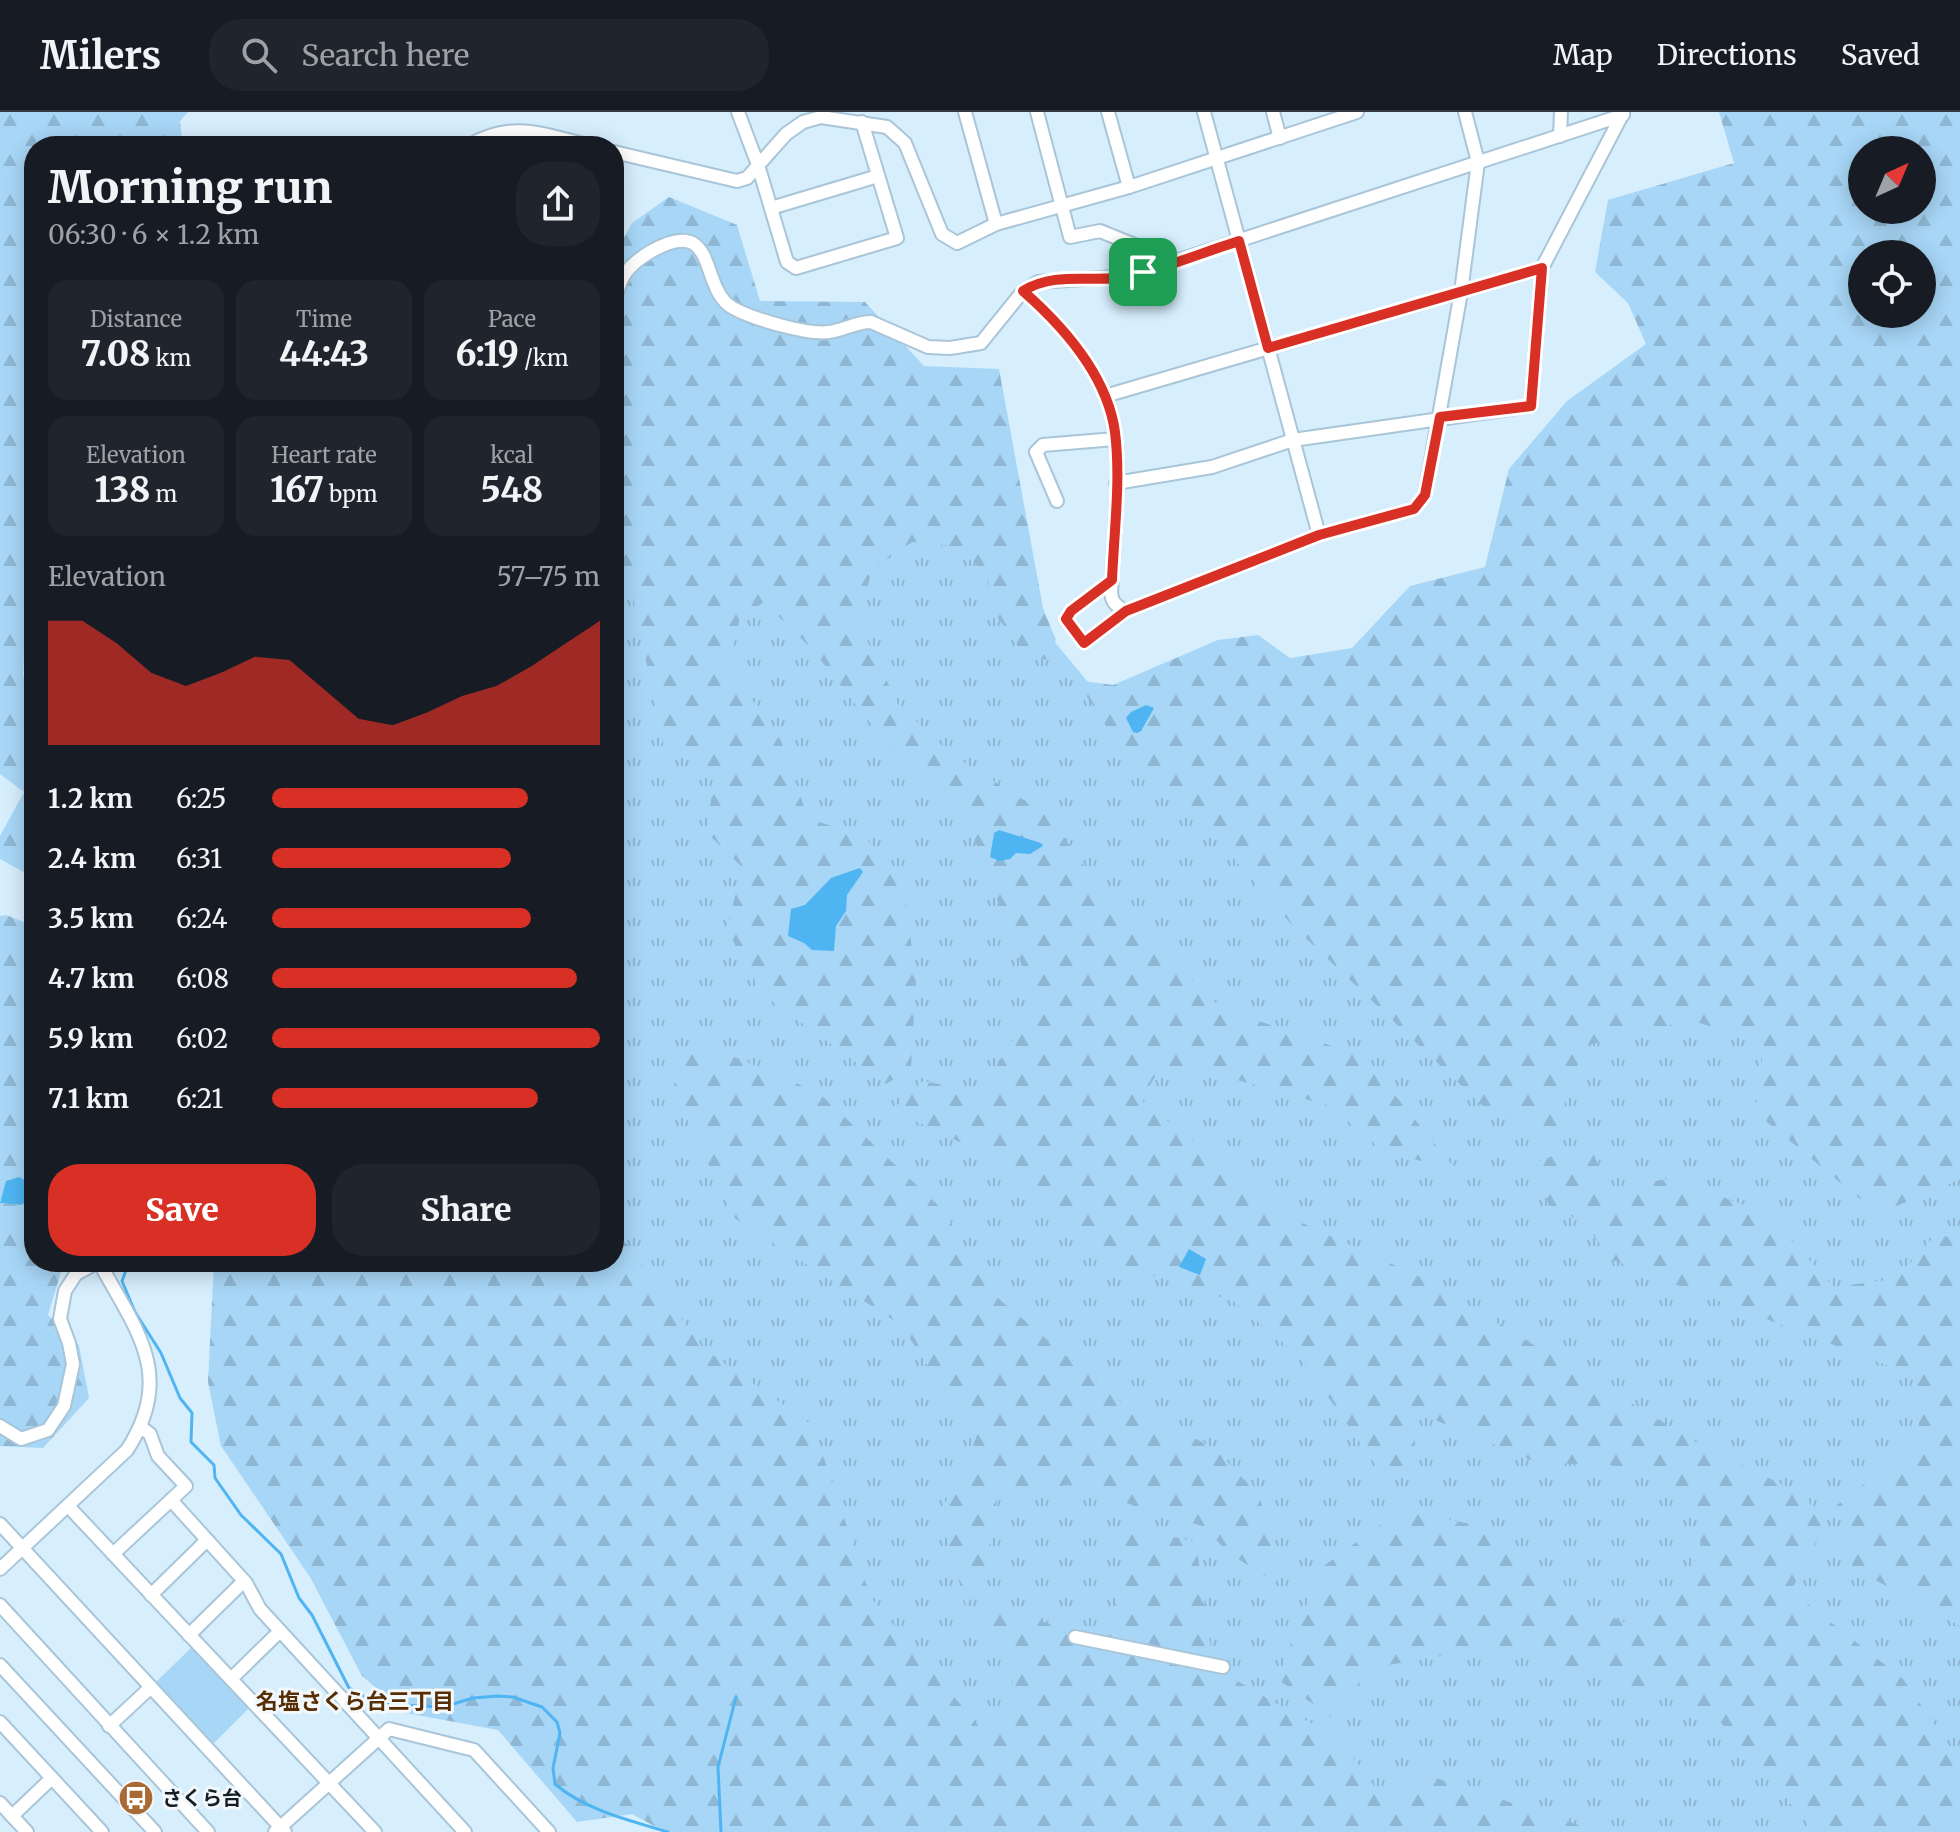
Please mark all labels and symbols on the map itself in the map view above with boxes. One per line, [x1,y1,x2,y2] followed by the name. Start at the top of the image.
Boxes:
[1848,136,1936,224] north arrow
[1109,238,1177,306] pin
[256,1687,454,1715] district label: 名塩さくら台三丁目
[117,1779,155,1817] bus stop icon: さくら台
[162,1785,242,1810] place label: さくら台

